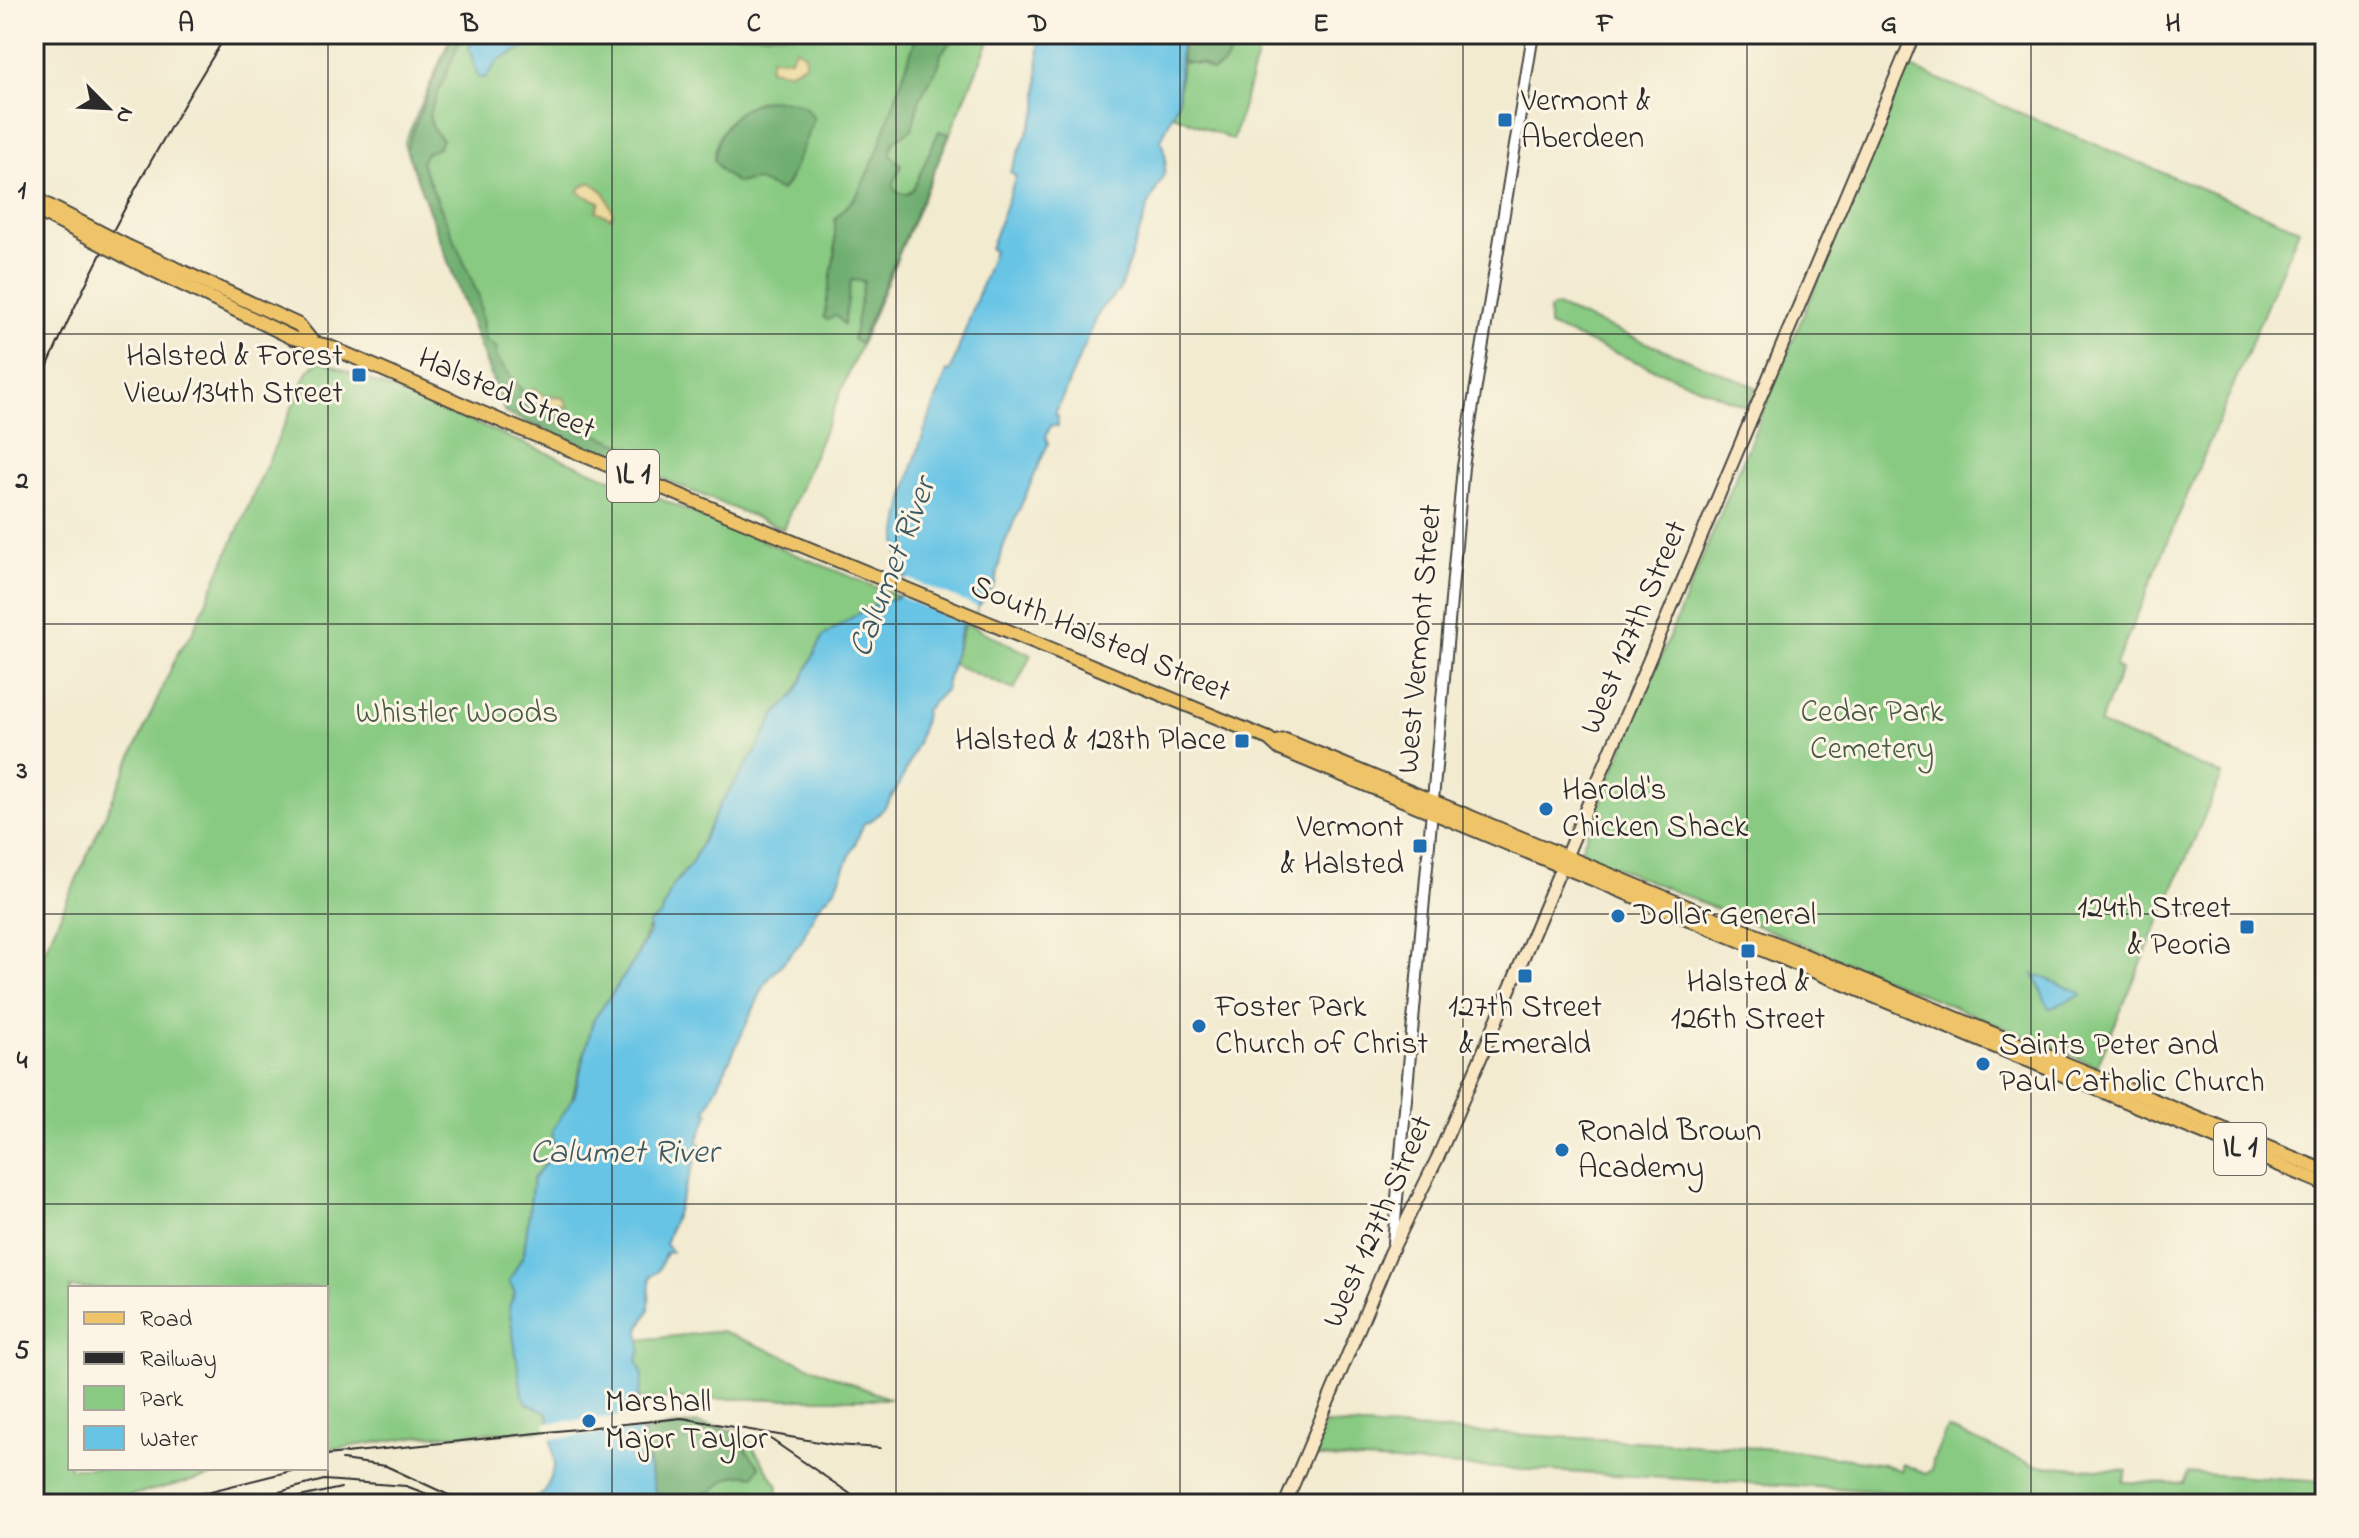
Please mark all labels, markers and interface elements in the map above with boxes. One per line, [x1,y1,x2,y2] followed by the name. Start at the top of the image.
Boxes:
[178,6,194,44] text: A
[460,6,479,44] text: B
[747,6,761,44] text: C
[1027,6,1048,44] text: D
[1313,6,1329,44] text: E
[1595,6,1614,44] text: F
[1881,6,1897,44] text: G
[2165,6,2181,44] text: H
[68,68,148,148] north arrow
[1520,79,1651,163] place label: Vermont & Aberdeen
[106,102,141,128] text: N
[1496,111,1514,129] marker: Vermont & Aberdeen
[18,173,27,211] text: 1
[123,334,343,418] place label: Halsted & Forest View/134th Street
[410,336,603,454] street label: Halsted Street
[350,366,368,384] marker: Halsted & Forest View/134th Street
[607,450,659,502] road number: IL 1
[15,463,29,501] text: 2
[837,467,953,665] water label: Calumet River
[1386,502,1456,776] street label: West Vermont Street
[1569,514,1701,742] street label: West 127th Street
[963,564,1238,716] street label: South Halsted Street
[1801,690,1944,774] park label: Cedar Park Cemetery
[356,691,558,738] park label: Whistler Woods
[955,718,1227,765] place label: Halsted & 128th Place
[1233,732,1251,750] marker: Halsted & 128th Place
[16,753,28,791] text: 3
[1562,768,1749,852] place label: Harold's Chicken Shack
[1537,800,1555,818] marker: Harold's Chicken Shack
[1281,805,1404,889] place label: Vermont & Halsted
[1411,837,1429,855] marker: Vermont & Halsted
[2077,886,2231,970] place label: 124th Street & Peoria
[1633,893,1816,940] place label: Dollar General
[1609,907,1627,925] marker: Dollar General
[2238,918,2256,936] marker: 124th Street & Peoria
[1739,942,1757,960] marker: Halsted & 126th Street
[1671,960,1826,1044] place label: Halsted & 126th Street
[1516,967,1534,985] marker: 127th Street & Emerald
[1214,985,1429,1069] place label: Foster Park Church of Christ
[1448,985,1602,1069] place label: 127th Street & Emerald
[1190,1017,1208,1035] marker: Foster Park Church of Christ
[1999,1023,2265,1107] place label: Saints Peter and Paul Catholic Church
[17,1043,28,1081] text: 4
[1974,1055,1992,1073] marker: Saints Peter and Paul Catholic Church
[1311,1108,1447,1336] street label: West 127th Street
[1578,1109,1762,1193] place label: Ronald Brown Academy
[2214,1123,2266,1175] road number: IL 1
[530,1129,723,1179] water label: Calumet River
[1553,1141,1571,1159] marker: Ronald Brown Academy
[68,1286,328,1470] legend
[140,1303,193,1338] text: Road
[15,1333,30,1371] text: 5
[140,1343,217,1379] text: Railway
[605,1380,768,1464] place label: Marshall Major Taylor
[140,1383,184,1418] text: Park
[580,1412,598,1430] marker: Marshall Major Taylor
[140,1423,198,1458] text: Water

